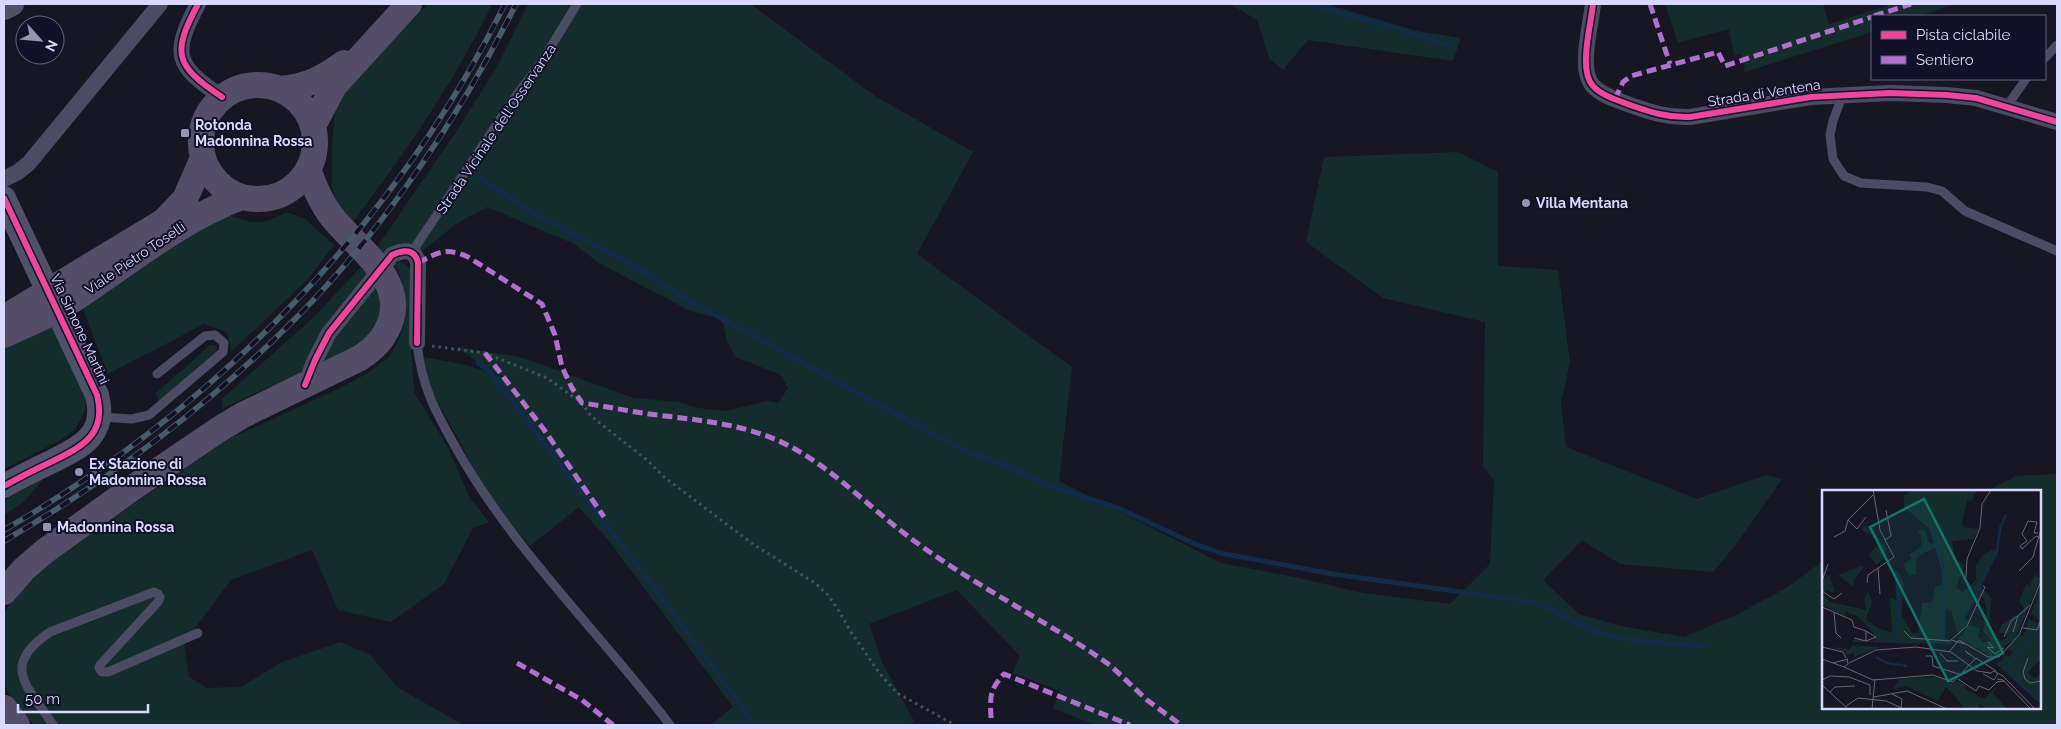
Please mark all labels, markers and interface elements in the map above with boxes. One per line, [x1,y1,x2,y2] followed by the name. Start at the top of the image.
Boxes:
[15,15,65,65] north arrow
[1871,15,2046,80] legend
[1916,26,2010,44] text: Pista ciclabile
[42,38,61,54] text: N
[433,41,559,217] street label: Strada Vicinale dell'Osservanza
[1916,51,1974,69] text: Sentiero
[1707,76,1821,110] street label: Strada di Ventena
[195,117,312,149] place label: Rotonda Madonnina Rossa
[179,127,191,139] marker: Rotonda Madonnina Rossa
[1536,195,1628,211] place label: Villa Mentana
[1520,197,1532,209] marker: Villa Mentana
[82,219,188,297] street label: Viale Pietro Toselli
[47,271,113,387] street label: Via Simone Martini
[89,456,206,488] place label: Ex Stazione di Madonnina Rossa
[73,466,85,478] marker: Ex Stazione di Madonnina Rossa
[1822,490,2041,709] inset map
[57,519,174,535] place label: Madonnina Rossa
[41,521,53,533] marker: Madonnina Rossa
[18,682,148,714] scale bar
[25,690,60,708] text: 50 m

